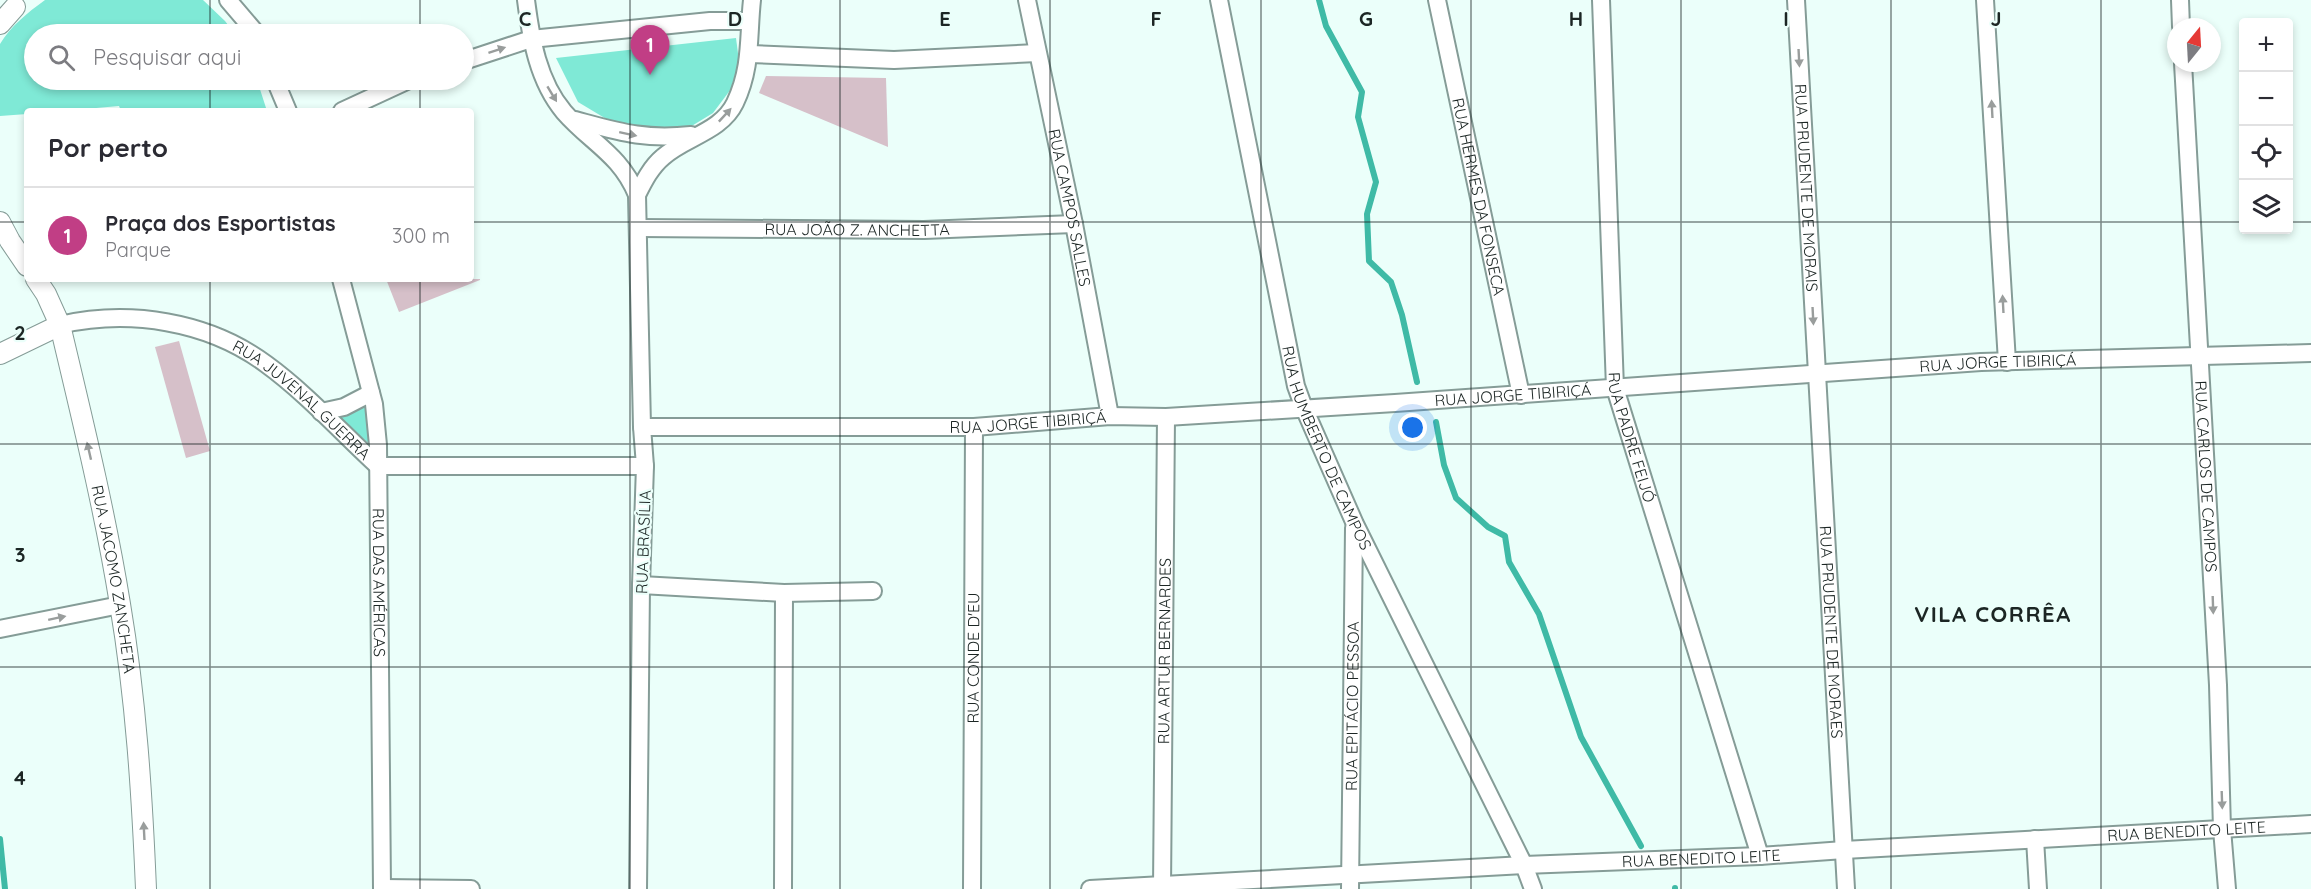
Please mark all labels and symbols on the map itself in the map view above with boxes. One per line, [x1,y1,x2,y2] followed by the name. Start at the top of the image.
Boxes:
[519,6,532,31] text: C
[728,6,742,31] text: D
[939,6,951,31] text: E
[1150,6,1162,31] text: F
[1359,6,1373,31] text: G
[1569,6,1583,31] text: H
[1783,6,1789,31] text: I
[1990,6,2002,31] text: J
[2167,18,2221,72] north arrow
[630,26,670,75] pin: 1
[488,45,506,55] one-way arrow
[1795,49,1804,68] one-way arrow
[1791,83,1822,292] street label: RUA PRUDENTE DE MORAIS
[547,86,557,103] one-way arrow
[1448,96,1510,297] street label: RUA HERMES DA FONSECA
[1987,100,1996,119] one-way arrow
[718,108,732,123] one-way arrow
[1044,127,1095,288] street label: RUA CAMPOS SALLES
[619,130,638,139] one-way arrow
[764,219,950,240] street label: RUA JOÃO Z. ANCHETTA
[1999,294,2008,313] one-way arrow
[1809,307,1818,326] one-way arrow
[14,320,26,345] text: 2
[229,335,375,464] street label: RUA JUVENAL GUERRA
[1278,344,1376,553] street label: RUA HUMBERTO DE CAMPOS
[1919,349,2076,376] street label: RUA JORGE TIBIRIÇÁ
[1604,372,1660,505] street label: RUA PADRE FEIJÓ
[1434,379,1592,410] street label: RUA JORGE TIBIRIÇÁ
[2191,380,2222,573] street label: RUA CARLOS DE CAMPOS
[950,406,1107,437] street label: RUA JORGE TIBIRIÇÁ
[1398,413,1427,442] your location
[83,442,93,460] one-way arrow
[87,483,140,675] street label: RUA JACOMO ZANCHETA
[631,490,655,594] street label: RUA BRASÍLIA
[369,508,390,657] street label: RUA DAS AMÉRICAS
[1816,525,1848,739] street label: RUA PRUDENTE DE MORAES
[15,542,25,567] text: 3
[1153,558,1175,744] street label: RUA ARTUR BERNARDES
[963,592,983,724] street label: RUA CONDE D'EU
[2209,595,2218,614] one-way arrow
[1914,600,2072,628] district label: VILA CORRÊA
[48,613,67,622] one-way arrow
[1341,621,1363,791] street label: RUA EPITÁCIO PESSOA
[14,765,26,790] text: 4
[2217,790,2227,809] one-way arrow
[2107,817,2266,845] street label: RUA BENEDITO LEITE
[139,821,148,840] one-way arrow
[1621,845,1781,871] street label: RUA BENEDITO LEITE

